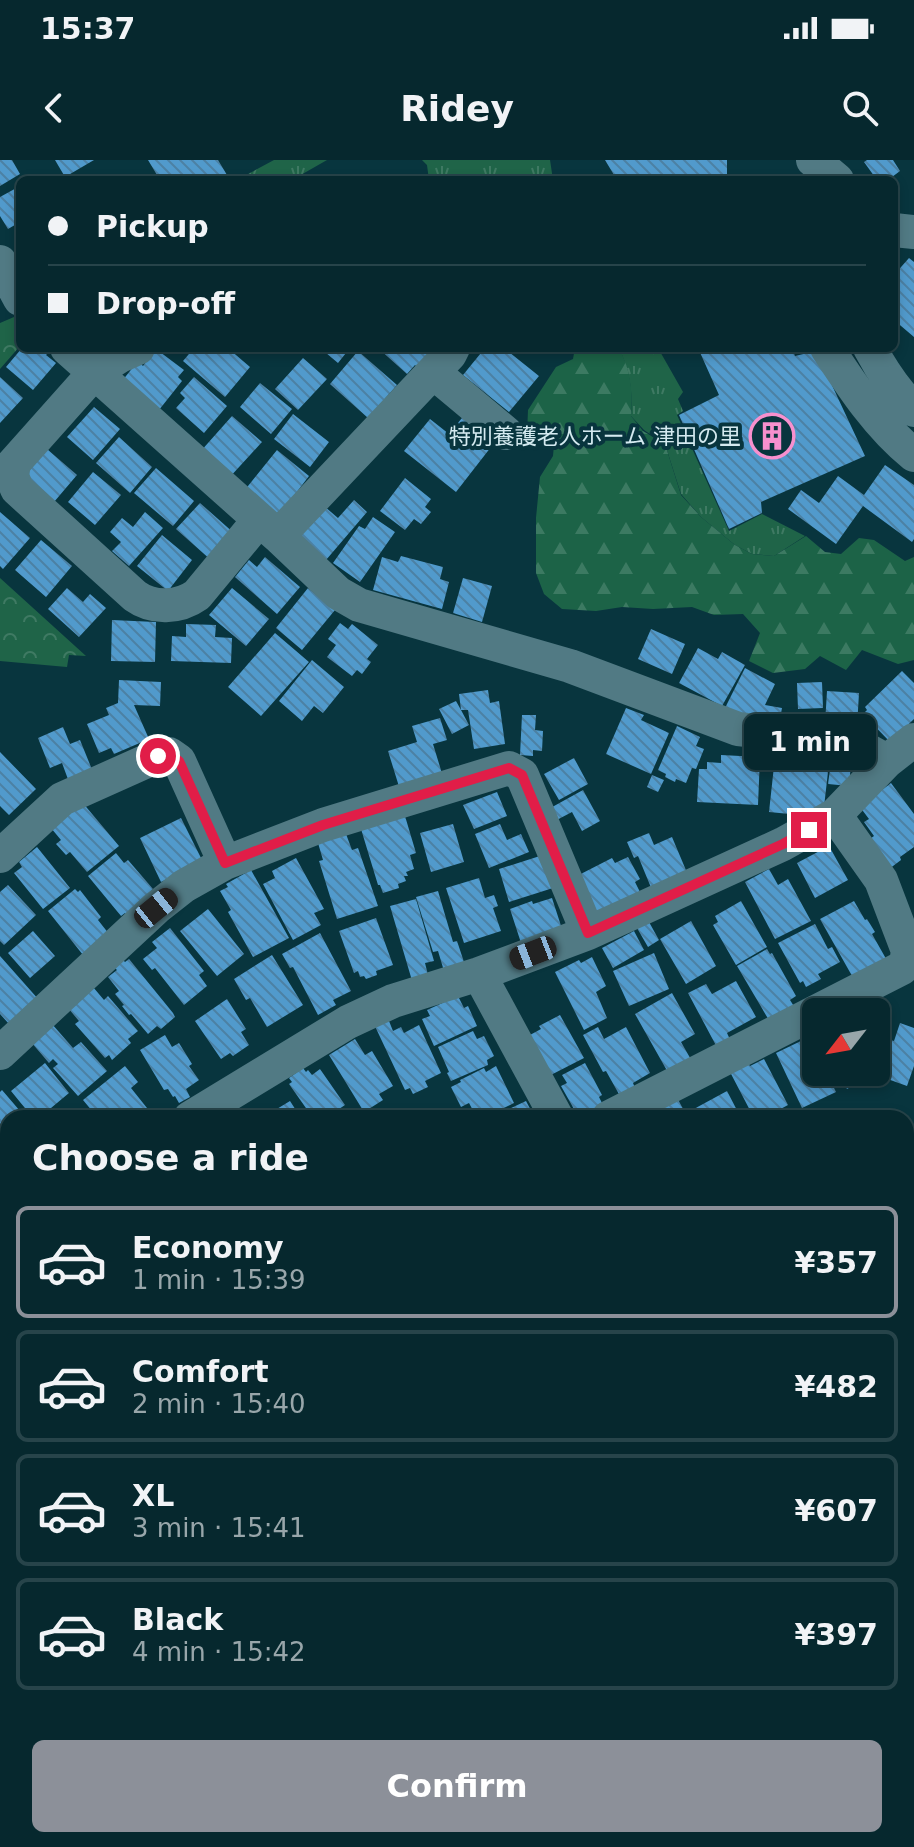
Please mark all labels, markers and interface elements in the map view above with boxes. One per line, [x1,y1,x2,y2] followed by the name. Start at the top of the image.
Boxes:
[40,11,136,46] text: 15:37
[32,86,76,130] icon: back
[838,86,882,130] icon: search
[400,88,514,129] text: Ridey
[96,209,209,244] text: Pickup
[96,286,235,321] text: Drop-off
[748,412,796,460] building icon: 特別養護老人ホーム 津田の里
[449,424,741,449] place label: 特別養護老人ホーム 津田の里
[743,714,875,770] callout: 1 min
[769,727,851,757] text: 1 min
[140,738,176,774] route start
[791,812,827,848] route end
[130,884,182,932] car
[506,933,560,973] car
[802,998,890,1086] north arrow
[802,998,890,1086] map controls
[32,1137,309,1178] text: Choose a ride
[36,1226,108,1298] icon: car
[132,1230,284,1265] text: Economy
[795,1245,878,1280] text: ¥357
[132,1265,306,1295] text: 1 min · 15:39
[36,1350,108,1422] icon: car
[132,1354,269,1389] text: Comfort
[795,1369,878,1404] text: ¥482
[132,1389,306,1419] text: 2 min · 15:40
[36,1474,108,1546] icon: car
[132,1478,174,1513] text: XL
[795,1493,878,1528] text: ¥607
[132,1513,306,1543] text: 3 min · 15:41
[36,1598,108,1670] icon: car
[132,1602,223,1637] text: Black
[795,1617,878,1652] text: ¥397
[132,1637,306,1667] text: 4 min · 15:42
[32,1740,882,1832] button: Confirm

